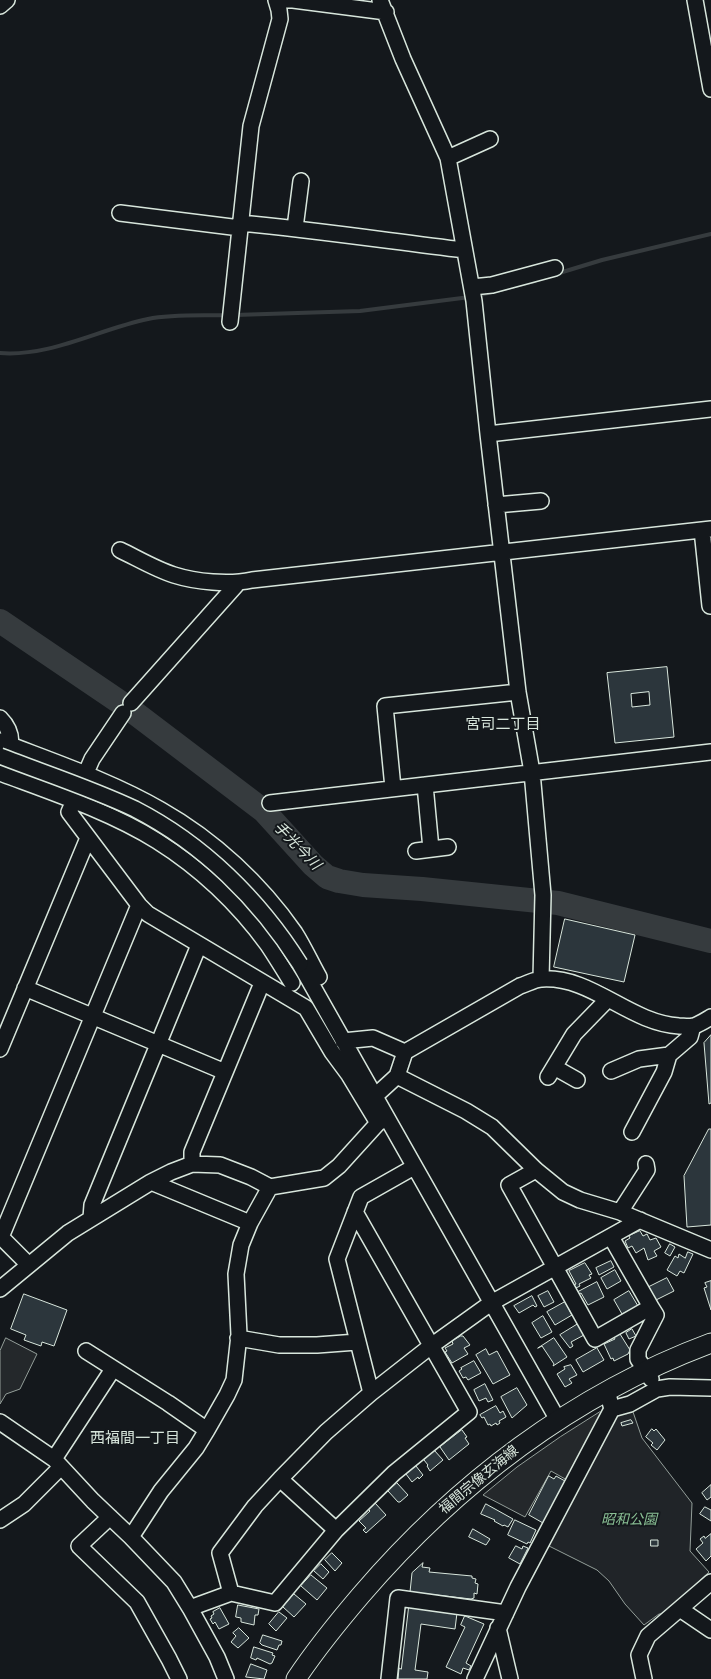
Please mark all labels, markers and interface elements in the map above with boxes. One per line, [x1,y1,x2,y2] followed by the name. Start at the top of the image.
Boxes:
[466,716,540,734] district label: 宮司二丁目
[270,818,324,874] water label: 手光今川
[90,1430,180,1448] district label: 西福間一丁目
[436,1442,522,1518] street label: 福間宗像玄海線
[601,1512,657,1528] park label: 昭和公園

